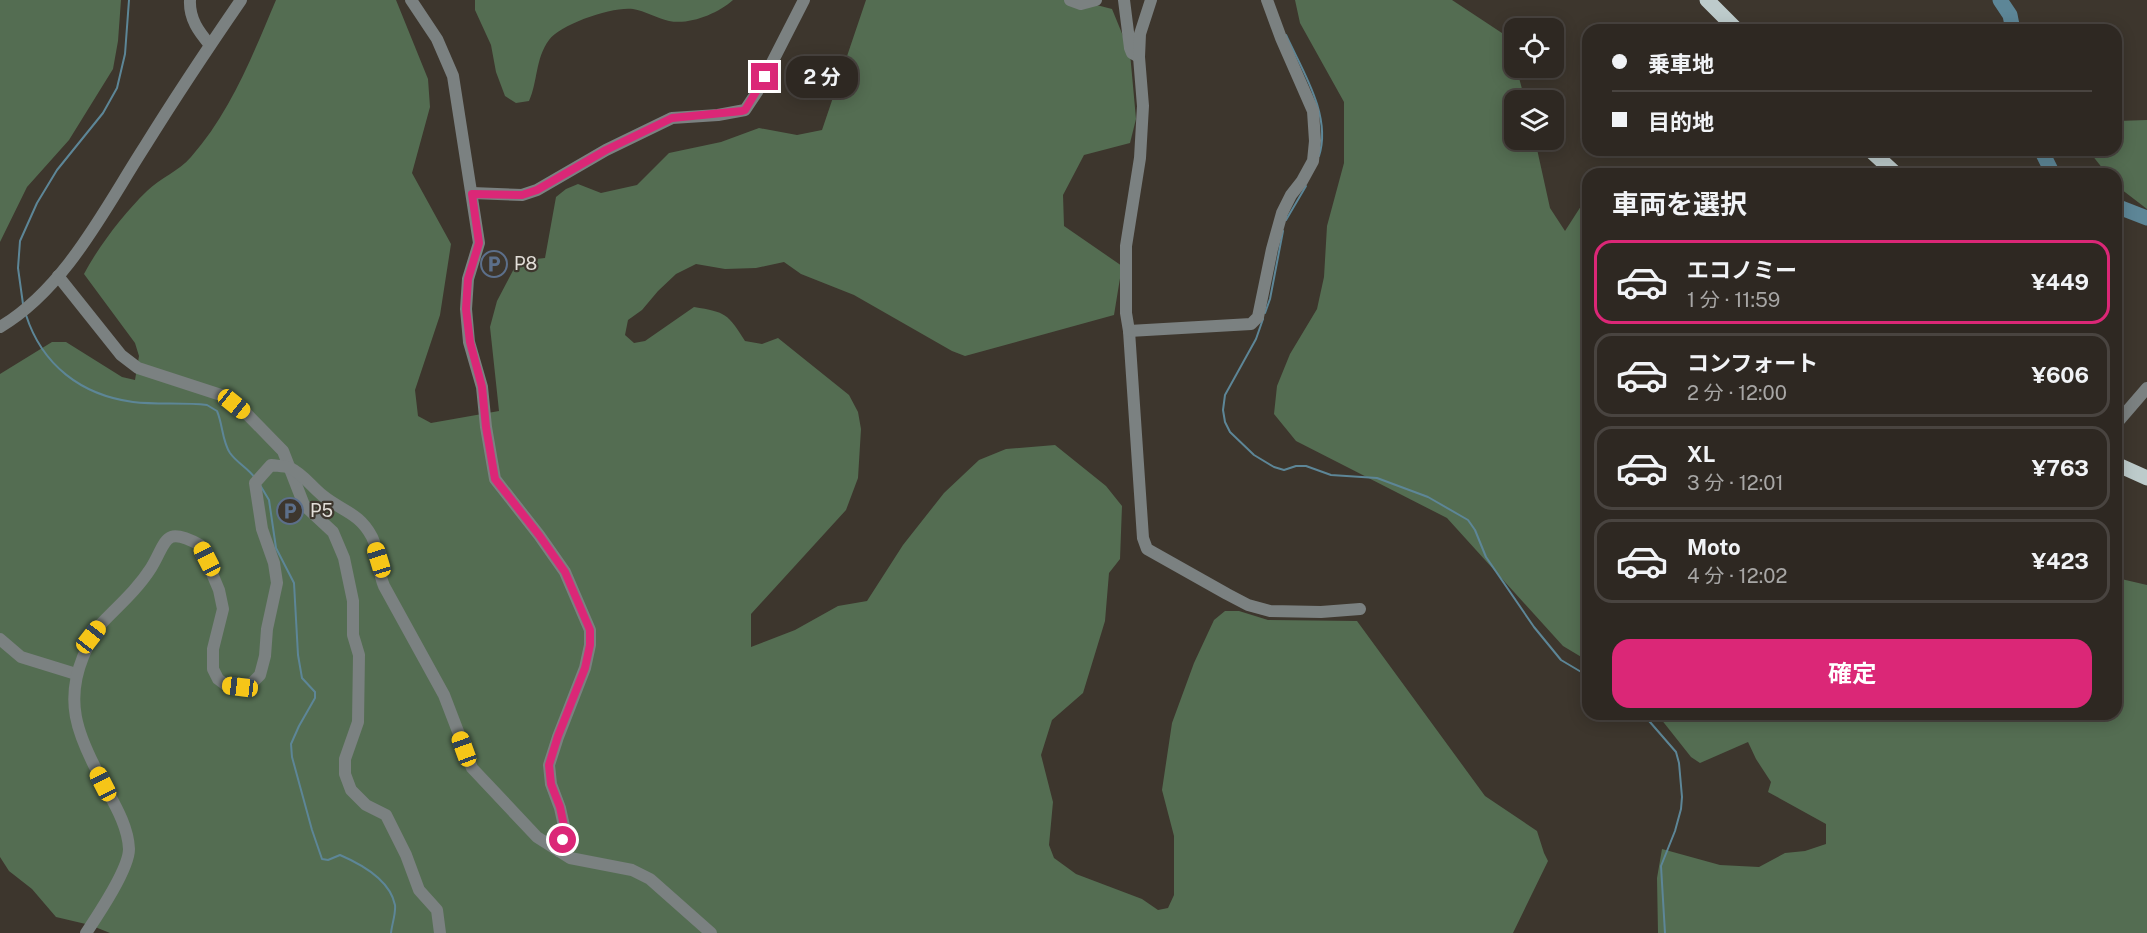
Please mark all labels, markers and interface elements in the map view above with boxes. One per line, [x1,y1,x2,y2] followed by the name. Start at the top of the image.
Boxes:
[1504,18,1564,150] map controls
[1504,18,1564,78] button: locate
[1648,51,1714,77] text: 乗車地
[786,56,858,98] callout: 2 分
[751,63,778,90] route end
[803,65,841,89] text: 2 分
[1504,90,1564,150] button: layers
[1648,109,1714,135] text: 目的地
[1612,188,1747,220] text: 車両を選択
[479,249,509,279] parking icon: P8
[514,253,537,274] place label: P8
[1615,255,1669,309] icon: car
[1687,257,1797,283] text: エコノミー
[2031,269,2089,295] text: ¥449
[1687,288,1780,312] text: 1 分 · 11:59
[1615,348,1669,402] icon: car
[1687,350,1818,376] text: コンフォート
[2031,362,2089,388] text: ¥606
[1687,381,1787,405] text: 2 分 · 12:00
[214,386,254,422] car
[1615,441,1669,495] icon: car
[1687,441,1715,467] text: XL
[2032,455,2089,481] text: ¥763
[1687,471,1784,495] text: 3 分 · 12:01
[275,496,305,526] parking icon: P5
[310,500,333,521] place label: P5
[1615,534,1669,588] icon: car
[1687,534,1741,560] text: Moto
[191,539,223,579] car
[365,540,393,580] car
[2031,548,2089,574] text: ¥423
[1687,564,1787,588] text: 4 分 · 12:02
[73,617,109,657] car
[1612,639,2092,708] button: 確定
[221,676,259,698] car
[449,729,479,769] car
[87,764,119,804] car
[549,826,576,853] route start

